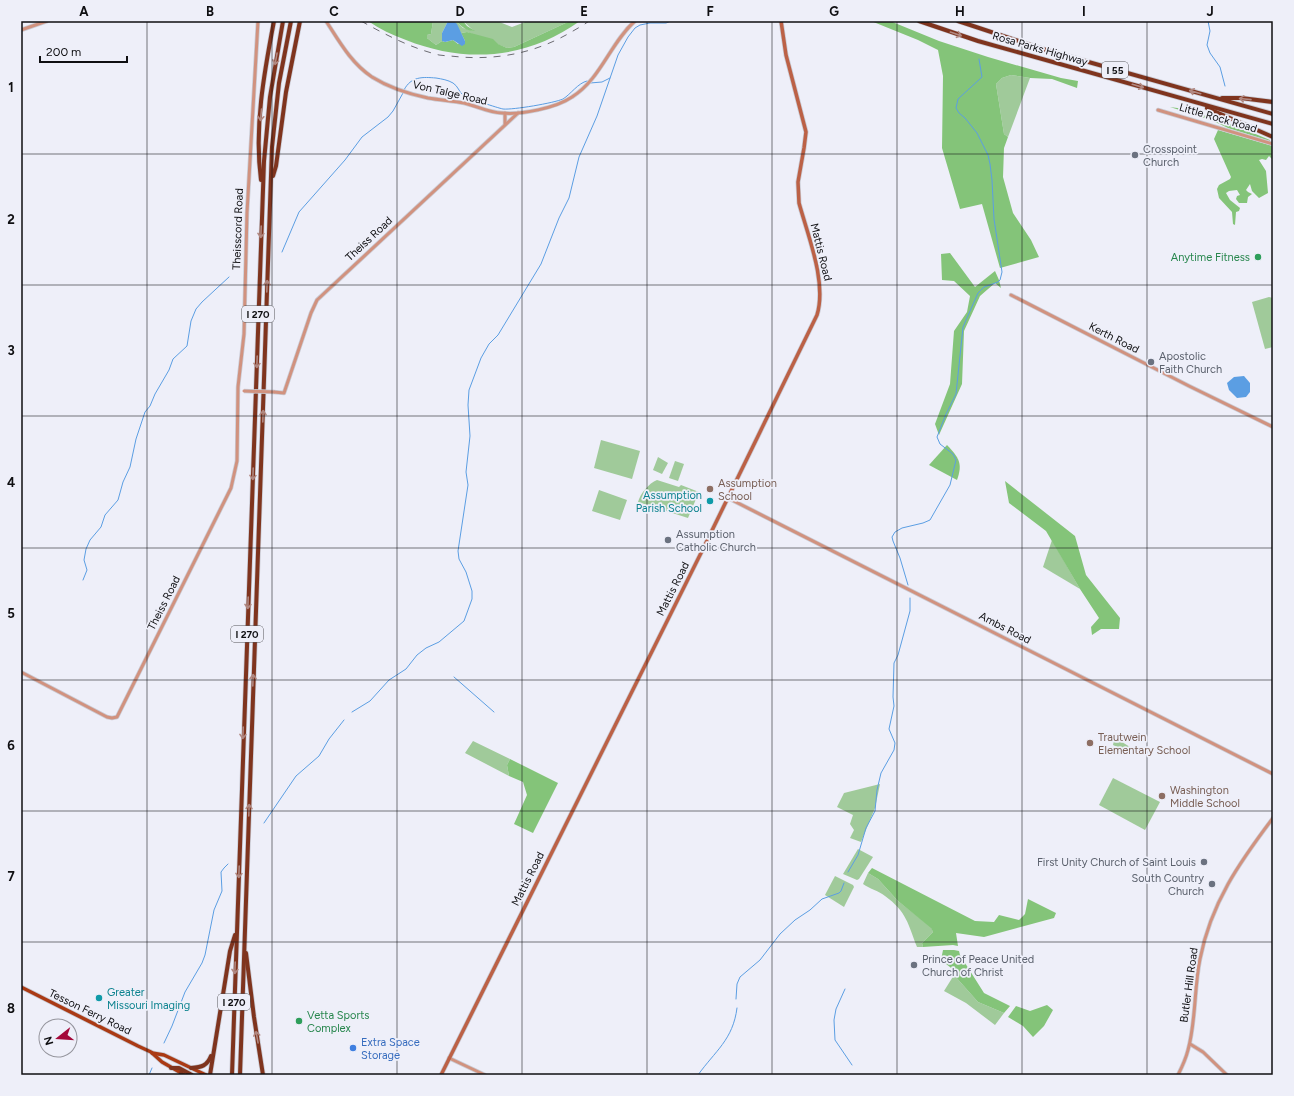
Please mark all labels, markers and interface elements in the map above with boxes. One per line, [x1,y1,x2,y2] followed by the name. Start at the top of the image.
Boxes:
[79,4,89,19] text: A
[206,4,214,19] text: B
[329,4,339,19] text: C
[455,4,465,19] text: D
[580,4,588,19] text: E
[706,4,714,19] text: F
[829,4,839,19] text: G
[955,4,965,19] text: H
[1082,4,1086,19] text: I
[1206,4,1214,19] text: J
[991,29,1089,69] street label: Rosa Parks Highway
[949,31,962,38] one-way arrow
[40,38,127,64] scale bar
[46,45,81,59] text: 200 m
[271,52,279,65] one-way arrow
[1102,62,1128,78] road number: I 55
[411,78,489,108] street label: Von Talge Road
[8,80,14,95] text: 1
[1132,83,1145,91] one-way arrow
[1189,88,1202,95] one-way arrow
[1239,95,1252,103] one-way arrow
[1178,101,1258,135] street label: Little Rock Road
[257,108,264,121] one-way arrow
[1143,143,1197,169] place label: Crosspoint Church
[1130,150,1140,160] marker: Crosspoint Church
[230,188,246,270] street label: Theisscord Road
[7,212,15,227] text: 2
[343,214,395,264] street label: Theiss Road
[808,222,834,282] street label: Mattis Road
[257,225,265,238] one-way arrow
[1171,251,1250,264] place label: Anytime Fitness
[1253,252,1263,262] marker: Anytime Fitness
[264,280,271,293] one-way arrow
[242,306,274,322] road number: I 270
[1087,320,1141,356] street label: Kerth Road
[7,343,15,358] text: 3
[1159,350,1222,376] place label: Apostolic Faith Church
[253,355,260,368] one-way arrow
[1146,357,1156,367] marker: Apostolic Faith Church
[259,410,266,423] one-way arrow
[249,467,256,480] one-way arrow
[7,475,15,490] text: 4
[718,477,777,503] place label: Assumption School
[705,484,715,494] marker: Assumption School
[636,489,702,515] place label: Assumption Parish School
[705,496,715,506] marker: Assumption Parish School
[676,528,756,554] place label: Assumption Catholic Church
[663,535,673,545] marker: Assumption Catholic Church
[654,560,692,618] street label: Mattis Road
[145,574,183,632] street label: Theiss Road
[244,596,252,609] one-way arrow
[7,606,15,621] text: 5
[977,609,1033,647] street label: Ambs Road
[231,626,263,642] road number: I 270
[250,674,257,687] one-way arrow
[240,726,247,739] one-way arrow
[1098,731,1190,757] place label: Trautwein Elementary School
[7,738,15,753] text: 6
[1085,738,1095,748] marker: Trautwein Elementary School
[1170,784,1240,810] place label: Washington Middle School
[1157,791,1167,801] marker: Washington Middle School
[245,804,253,817] one-way arrow
[509,850,547,908] street label: Mattis Road
[1037,856,1196,869] place label: First Unity Church of Saint Louis
[1199,857,1209,867] marker: First Unity Church of Saint Louis
[235,865,242,878] one-way arrow
[7,869,15,884] text: 7
[1131,872,1204,898] place label: South Country Church
[1207,879,1217,889] marker: South Country Church
[1177,947,1201,1023] street label: Butler Hill Road
[922,953,1034,979] place label: Prince of Peace United Church of Christ
[909,960,919,970] marker: Prince of Peace United Church of Christ
[232,961,239,974] one-way arrow
[47,986,133,1038] street label: Tesson Ferry Road
[107,986,190,1012] place label: Greater Missouri Imaging
[94,993,104,1003] marker: Greater Missouri Imaging
[218,994,250,1010] road number: I 270
[7,1001,15,1016] text: 8
[307,1009,369,1035] place label: Vetta Sports Complex
[294,1016,304,1026] marker: Vetta Sports Complex
[38,1018,78,1058] north arrow
[253,1030,261,1043] one-way arrow
[41,1035,56,1047] text: N
[361,1036,420,1062] place label: Extra Space Storage
[348,1043,358,1053] marker: Extra Space Storage

